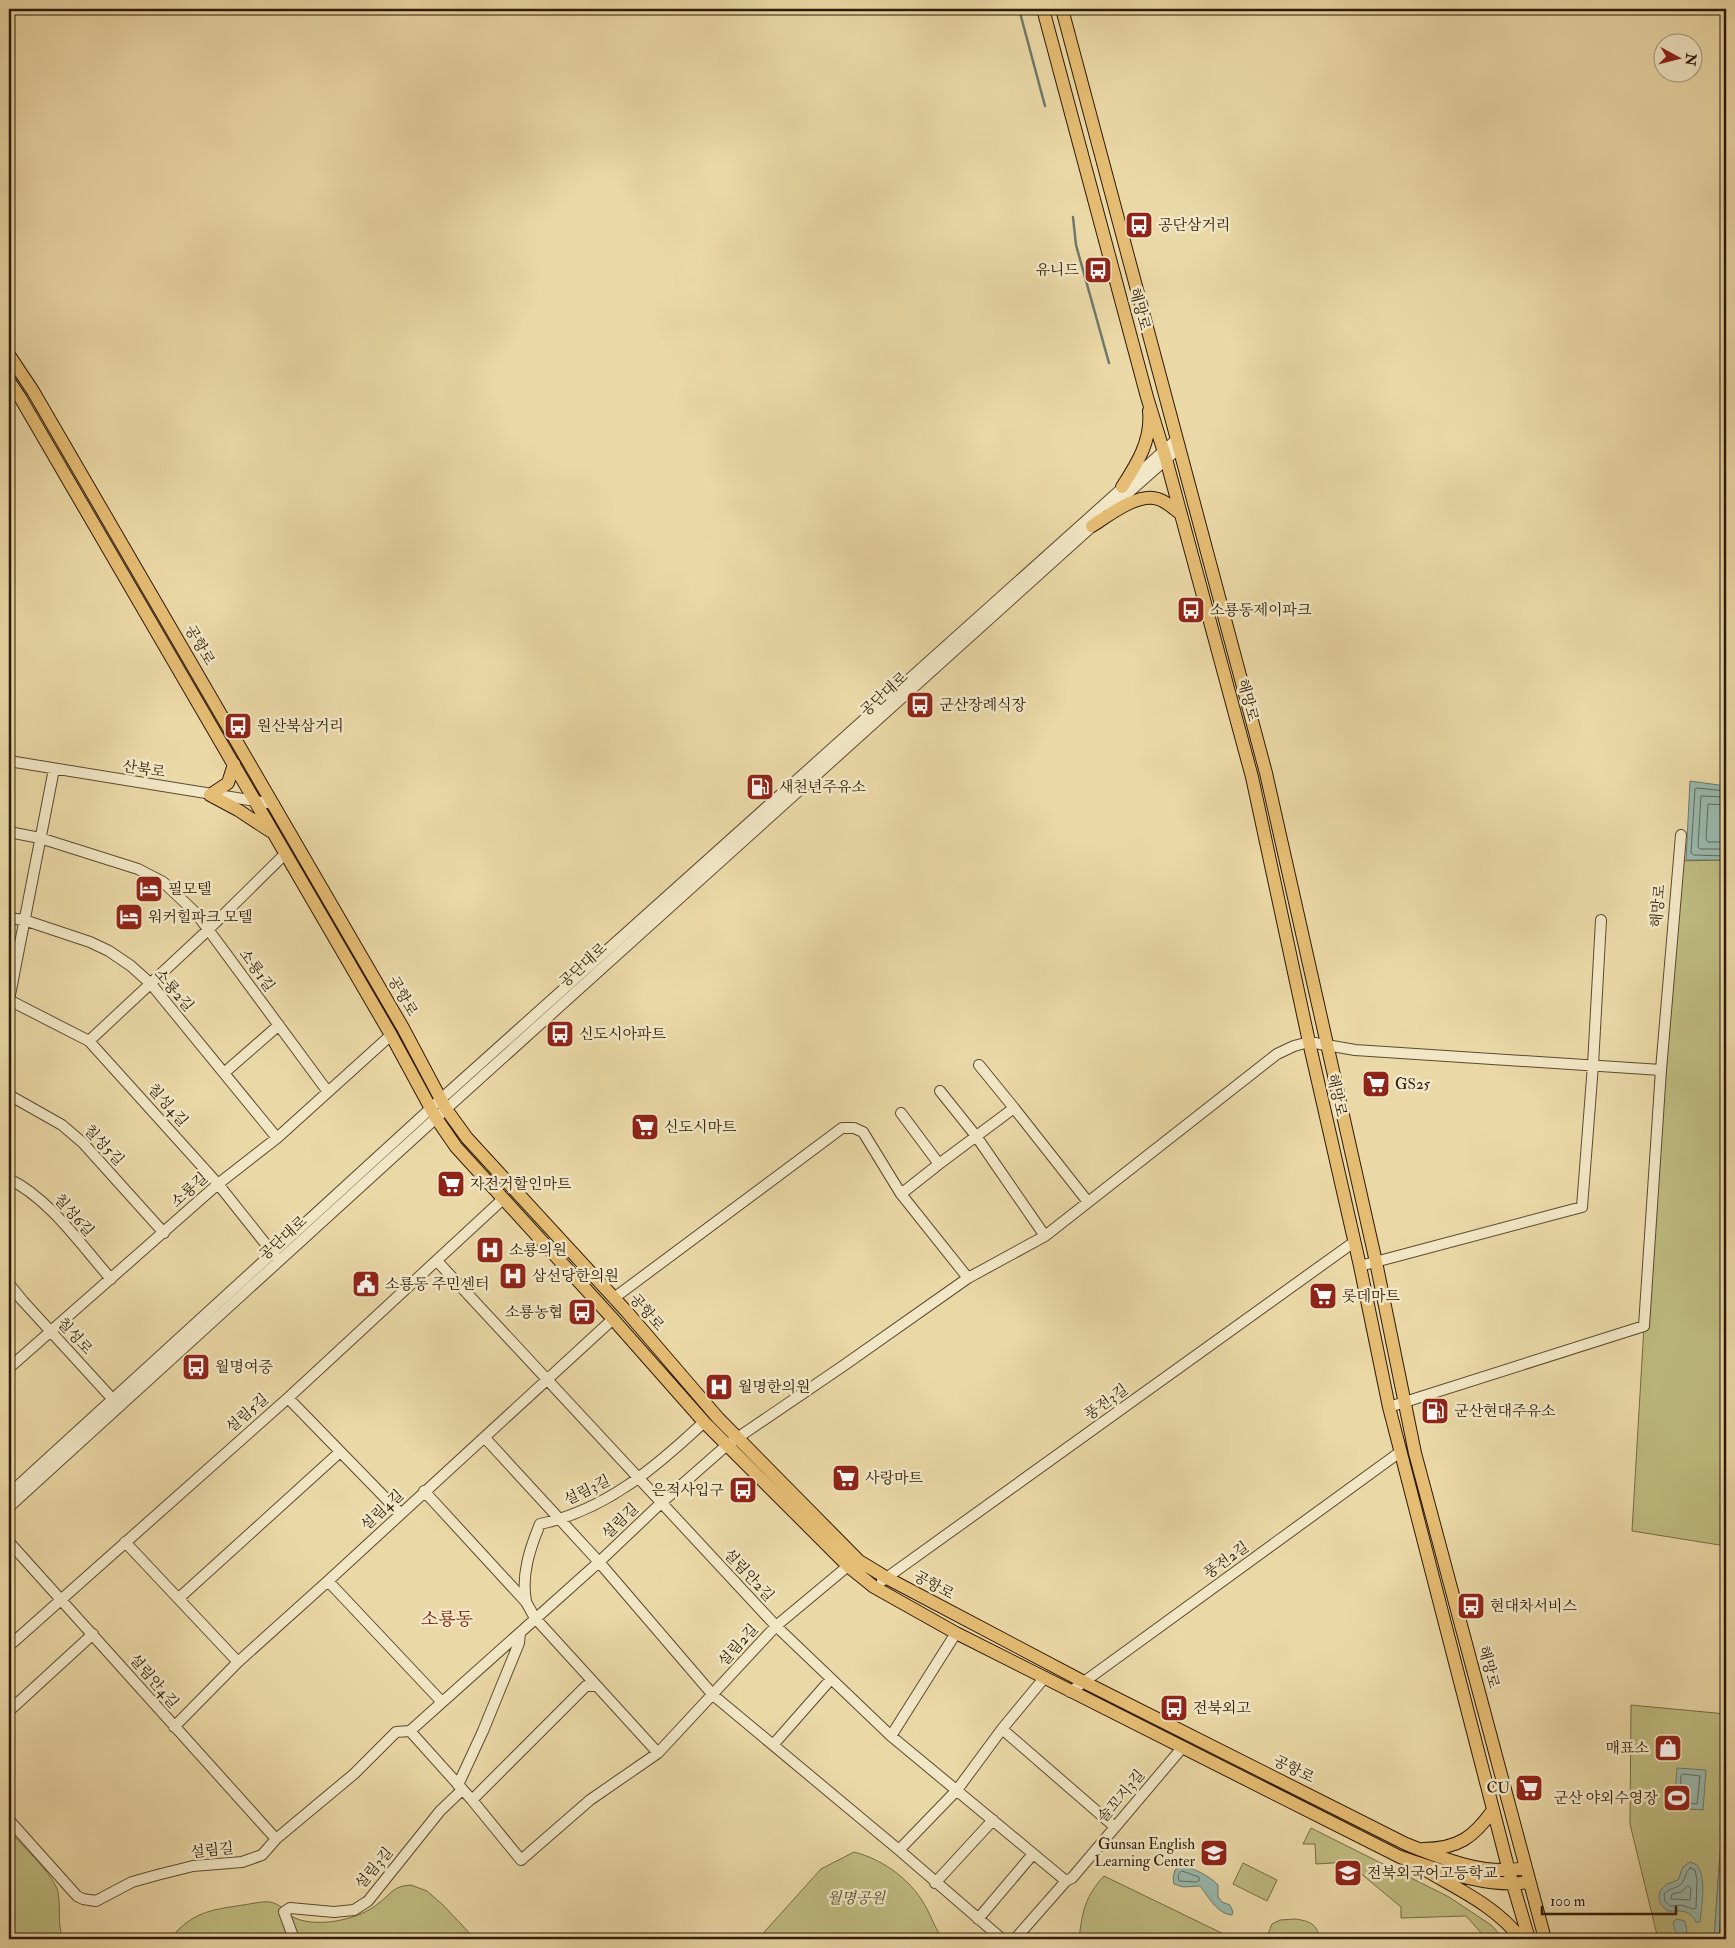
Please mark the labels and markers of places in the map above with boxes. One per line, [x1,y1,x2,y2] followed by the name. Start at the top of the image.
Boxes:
[1124,210,1154,240] bus stop icon: 공단삼거리
[1158,216,1230,235] place label: 공단삼거리
[1083,255,1113,285] bus stop icon: 유니드
[1036,261,1079,280] place label: 유니드
[1176,595,1206,625] bus stop icon: 소룡동제이파크
[1210,601,1312,620] place label: 소룡동제이파크
[905,690,935,720] bus stop icon: 군산장례식장
[939,696,1026,715] place label: 군산장례식장
[223,711,253,741] bus stop icon: 원산북삼거리
[257,717,344,736] place label: 원산북삼거리
[745,772,775,802] fuel station icon: 새천년주유소
[779,778,866,797] place label: 새천년주유소
[134,874,164,904] hotel icon: 필모텔
[168,880,211,899] place label: 필모텔
[114,902,144,932] hotel icon: 워커힐파크 모텔
[148,908,253,927] place label: 워커힐파크 모텔
[545,1019,575,1049] bus stop icon: 신도시아파트
[579,1025,666,1044] place label: 신도시아파트
[1361,1069,1391,1099] supermarket icon: GS25
[1395,1075,1431,1094] place label: GS25
[630,1112,660,1142] supermarket icon: 신도시마트
[664,1118,737,1137] place label: 신도시마트
[436,1169,466,1199] supermarket icon: 자전거할인마트
[470,1175,572,1194] place label: 자전거할인마트
[475,1235,505,1265] hospital icon: 소룡의원
[509,1241,567,1260] place label: 소룡의원
[498,1261,528,1291] hospital icon: 삼선당한의원
[532,1267,619,1286] place label: 삼선당한의원
[351,1269,381,1299] public building icon: 소룡동 주민센터
[385,1275,490,1294] place label: 소룡동 주민센터
[1308,1281,1338,1311] supermarket icon: 롯데마트
[1342,1287,1400,1306] place label: 롯데마트
[567,1297,597,1327] bus stop icon: 소룡농협
[505,1303,563,1322] place label: 소룡농협
[181,1352,211,1382] bus stop icon: 월명여중
[215,1358,273,1377] place label: 월명여중
[704,1372,734,1402] hospital icon: 월명한의원
[738,1378,810,1397] place label: 월명한의원
[1420,1396,1450,1426] fuel station icon: 군산현대주유소
[1454,1402,1556,1421] place label: 군산현대주유소
[831,1463,861,1493] supermarket icon: 사랑마트
[865,1469,923,1488] place label: 사랑마트
[728,1475,758,1505] bus stop icon: 은적사입구
[652,1481,725,1500] place label: 은적사입구
[1456,1591,1486,1621] bus stop icon: 현대차서비스
[1490,1597,1577,1616] place label: 현대차서비스
[1159,1693,1189,1723] bus stop icon: 전북외고
[1193,1699,1251,1718] place label: 전북외고
[1653,1733,1683,1763] shop icon: 매표소
[1606,1739,1649,1758] place label: 매표소
[1514,1773,1544,1803] supermarket icon: CU
[1486,1779,1510,1798] place label: CU
[1662,1783,1692,1813] sports icon: 군산 야외수영장
[1553,1789,1659,1808] place label: 군산 야외수영장
[1094,1835,1195,1871] place label: Gunsan English Learning Center
[1199,1838,1229,1868] school or university icon: Gunsan English Learning Center
[1333,1858,1363,1888] school or university icon: 전북외국어고등학교
[1367,1864,1498,1883] place label: 전북외국어고등학교

